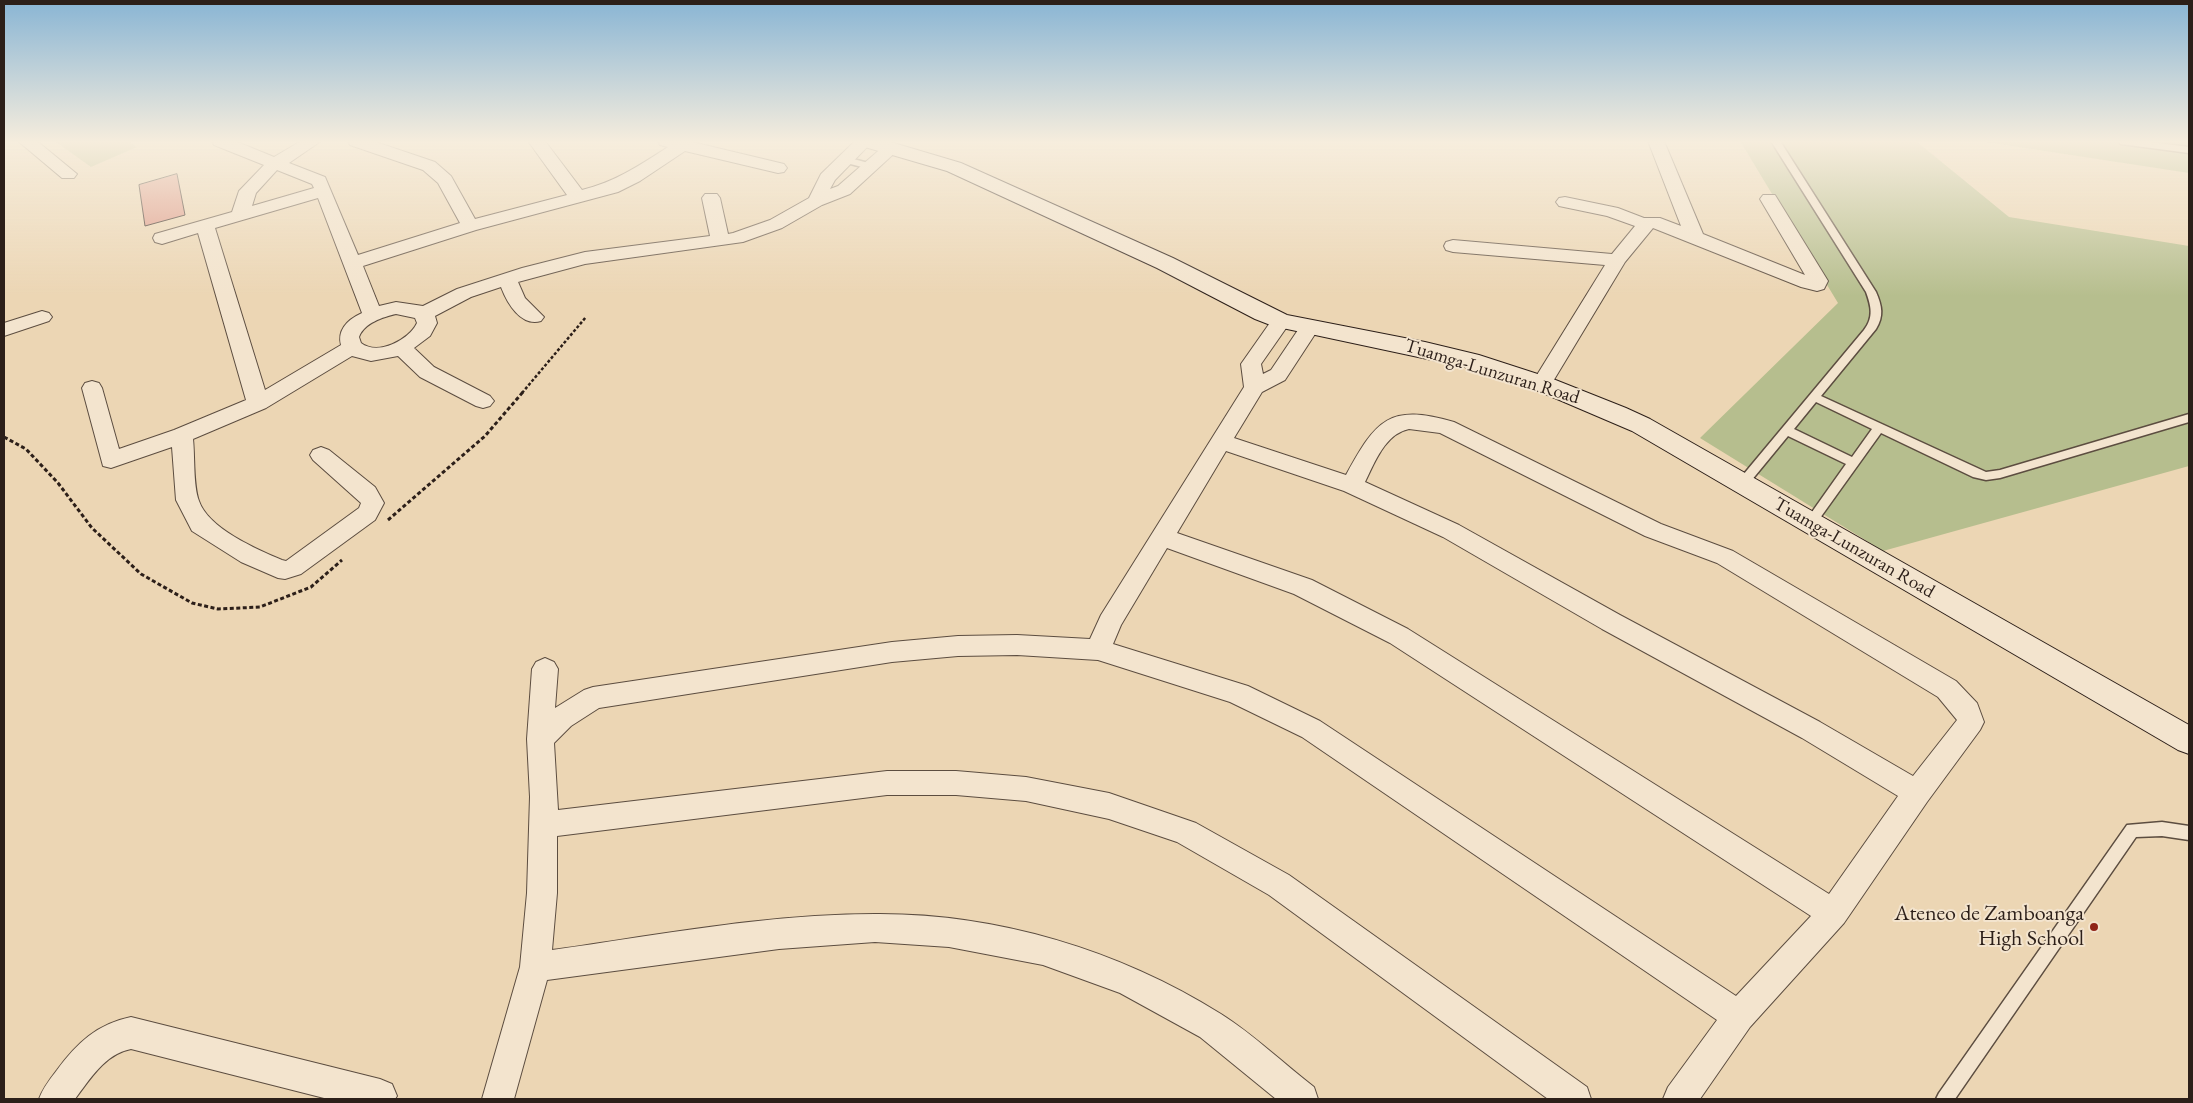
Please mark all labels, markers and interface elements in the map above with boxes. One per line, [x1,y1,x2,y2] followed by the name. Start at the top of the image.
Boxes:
[1402,334,1582,410] street label: Tuamga-Lunzuran Road
[1769,493,1939,603] street label: Tuamga-Lunzuran Road
[1894,901,2084,952] place label: Ateneo de Zamboanga High School
[2088,921,2100,933] marker: Ateneo de Zamboanga High School

